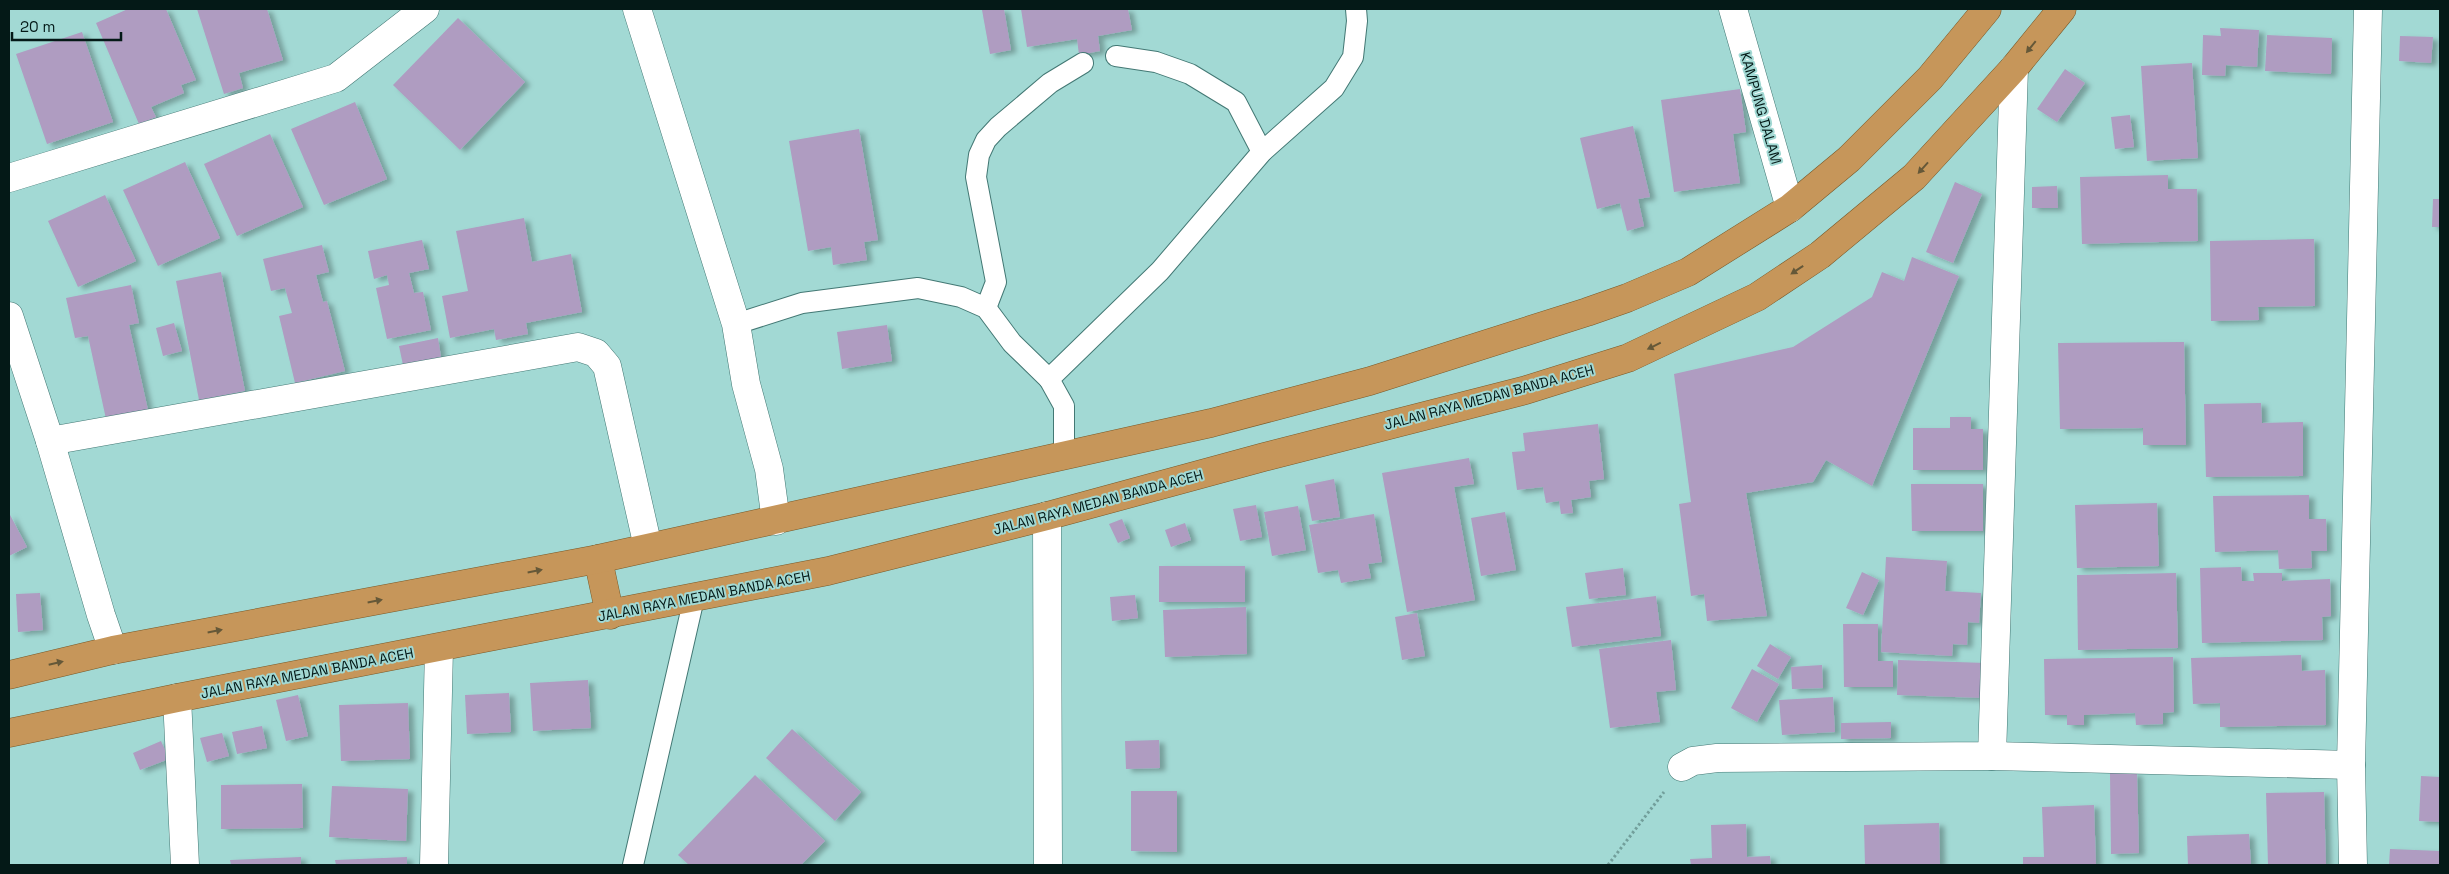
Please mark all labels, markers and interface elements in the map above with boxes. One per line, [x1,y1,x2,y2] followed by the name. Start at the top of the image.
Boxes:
[12,10,121,42] scale bar
[20,17,55,36] text: 20 m
[2026,40,2037,53] one-way arrow
[1736,50,1786,166] street label: KAMPUNG DALAM
[1917,161,1929,173] one-way arrow
[1791,265,1804,275] one-way arrow
[1647,342,1661,350] one-way arrow
[1382,360,1596,434] street label: JALAN RAYA MEDAN BANDA ACEH
[991,465,1205,539] street label: JALAN RAYA MEDAN BANDA ACEH
[527,567,542,575] one-way arrow
[596,567,812,625] street label: JALAN RAYA MEDAN BANDA ACEH
[367,596,383,604] one-way arrow
[208,626,224,634] one-way arrow
[199,644,415,702] street label: JALAN RAYA MEDAN BANDA ACEH
[49,659,64,667] one-way arrow

